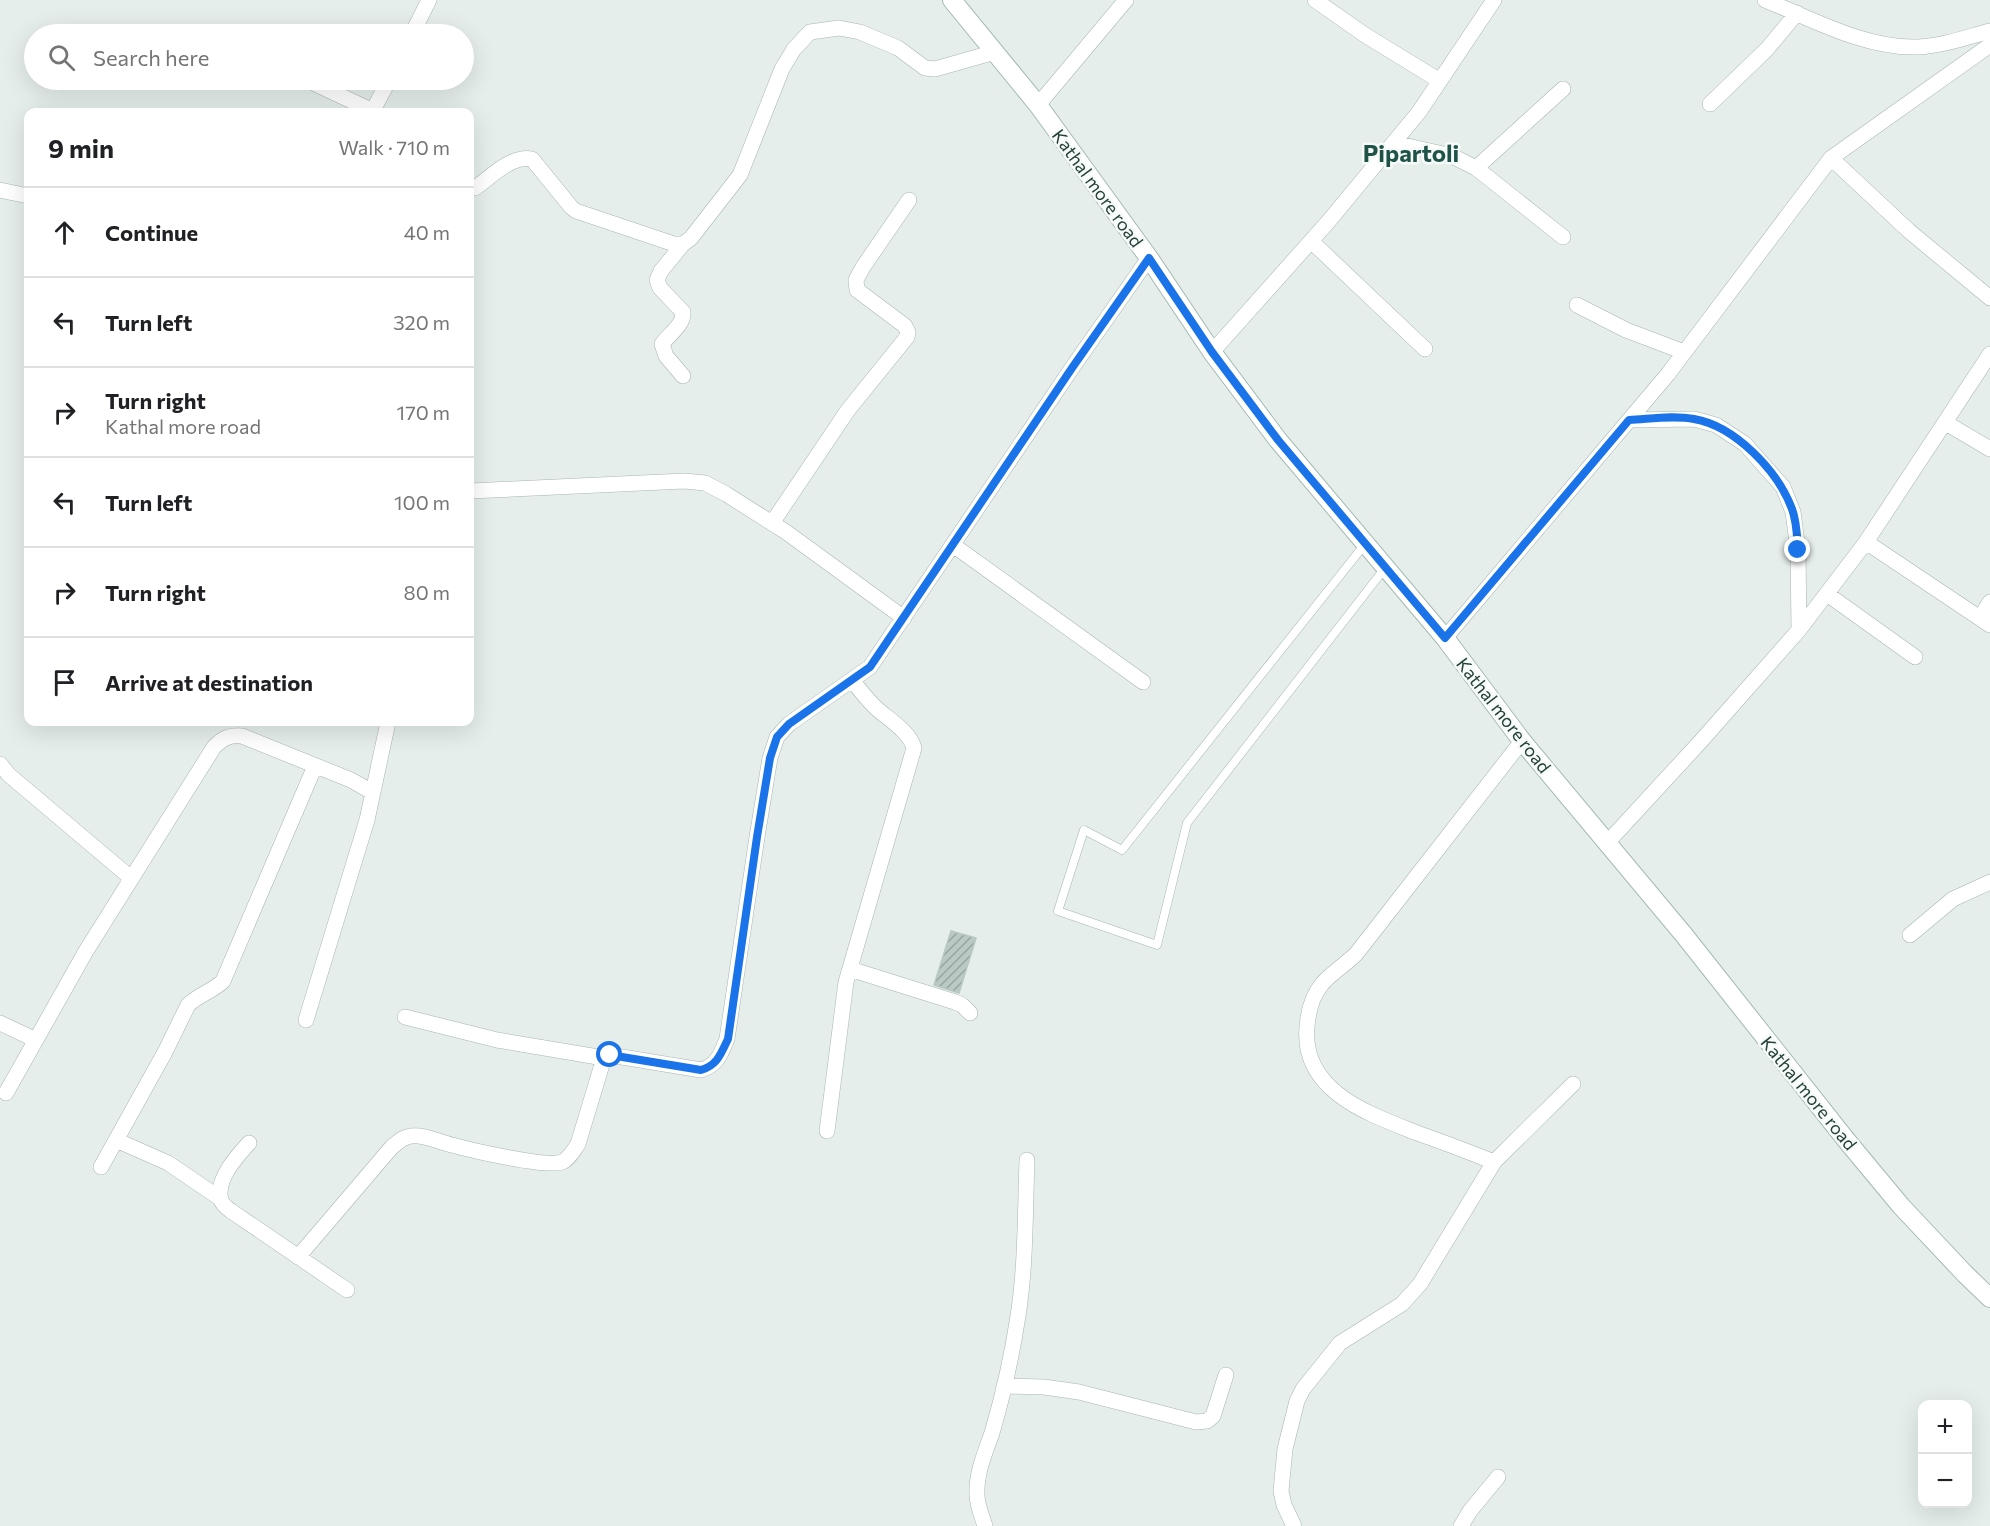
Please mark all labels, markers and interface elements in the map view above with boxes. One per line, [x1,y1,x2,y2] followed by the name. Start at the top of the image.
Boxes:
[24,24,474,90] search box
[45,41,78,74] icon: search
[93,44,209,71] text: Search here
[1048,125,1148,251] street label: Kathal more road
[48,132,114,163] text: 9 min
[338,135,450,159] text: Walk · 710 m
[1363,138,1459,167] district label: Pipartoli
[48,216,81,249] icon: ahead
[105,219,198,246] text: Continue
[404,220,450,244] text: 40 m
[48,306,81,339] icon: left
[105,309,192,336] text: Turn left
[393,310,450,334] text: 320 m
[105,387,206,414] text: Turn right
[48,396,81,429] icon: right
[397,400,450,424] text: 170 m
[105,414,261,438] text: Kathal more road
[48,486,81,519] icon: left
[105,489,192,516] text: Turn left
[394,490,450,514] text: 100 m
[1784,536,1810,562] route end
[48,576,81,609] icon: right
[105,579,206,606] text: Turn right
[404,580,450,604] text: 80 m
[1452,653,1556,777] street label: Kathal more road
[48,666,81,699] icon: arrive
[105,669,313,696] text: Arrive at destination
[1756,1032,1862,1154] street label: Kathal more road
[596,1041,622,1067] route start
[1918,1400,1972,1508] map controls
[1918,1400,1972,1454] button: +
[1918,1454,1972,1508] button: −

